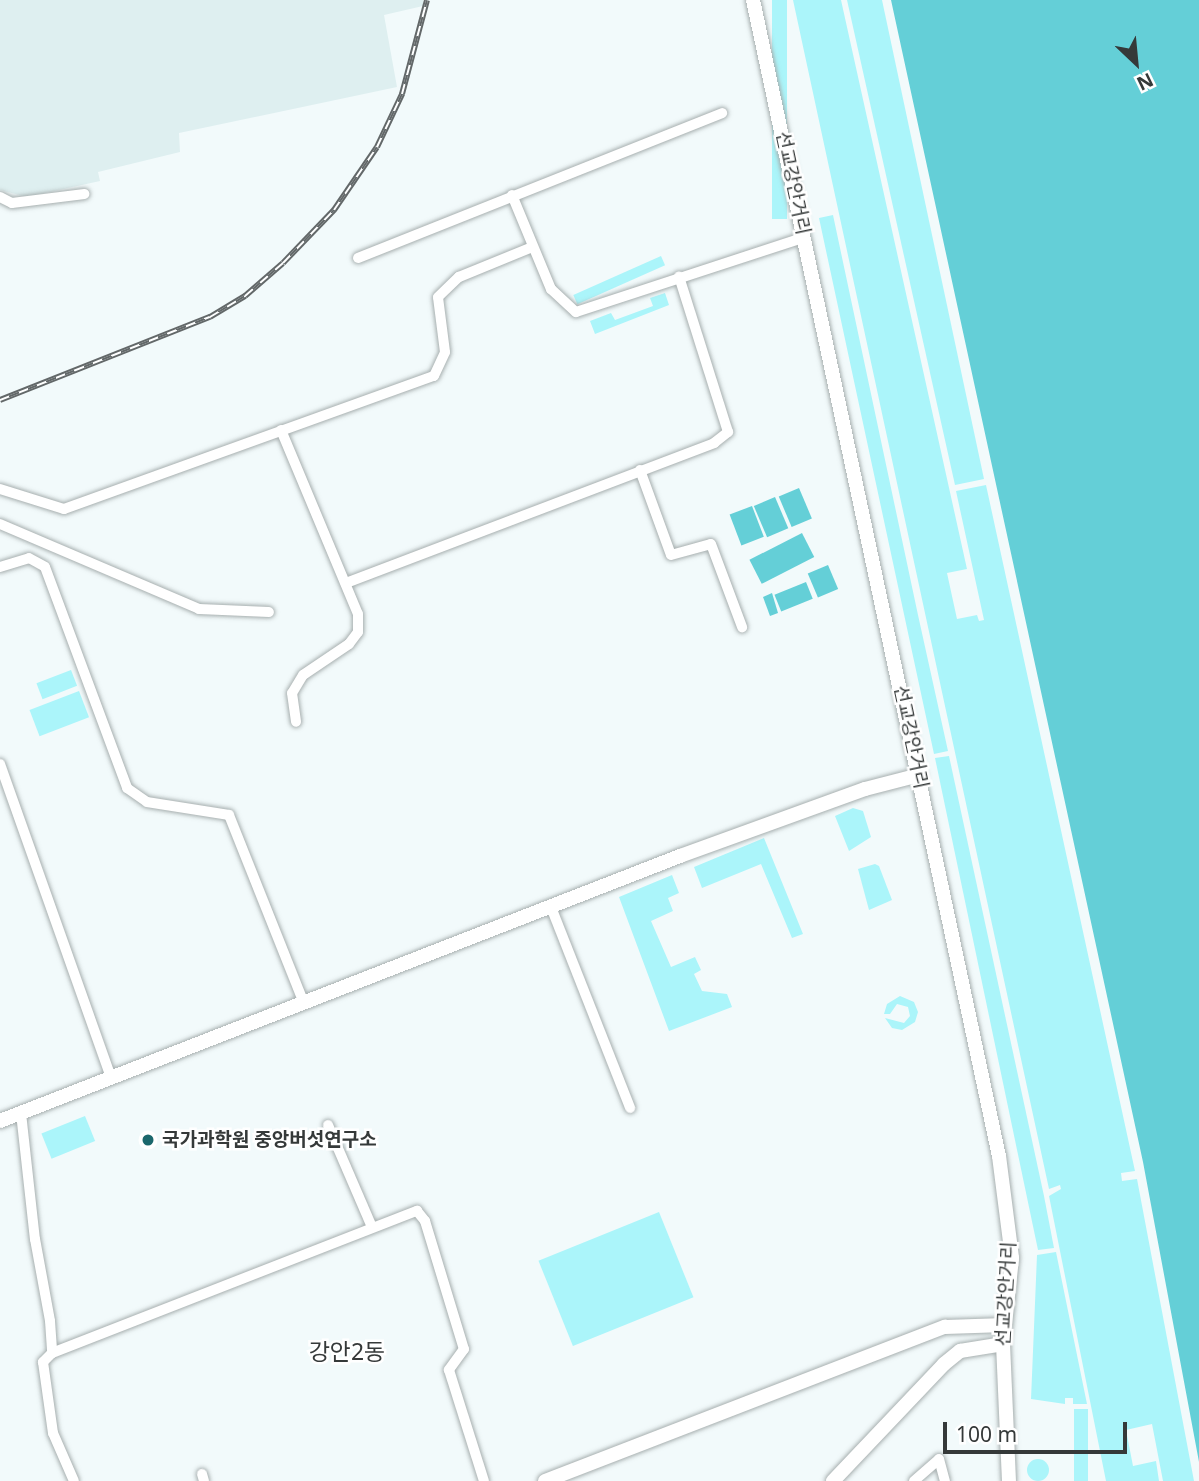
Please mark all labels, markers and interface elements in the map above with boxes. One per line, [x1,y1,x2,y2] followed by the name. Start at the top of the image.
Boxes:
[1101,28,1171,98] north arrow
[1133,67,1158,97] text: N
[771,129,815,237] street label: 선교강안거리
[889,683,933,791] street label: 선교강안거리
[162,1129,377,1151] place label: 국가과학원 중앙버섯연구소
[140,1132,156,1148] marker: 국가과학원 중앙버섯연구소
[992,1241,1020,1347] street label: 선교강안거리
[309,1337,385,1365] district label: 강안2동
[947,1408,1131,1452] scale bar
[956,1420,1017,1448] text: 100 m

